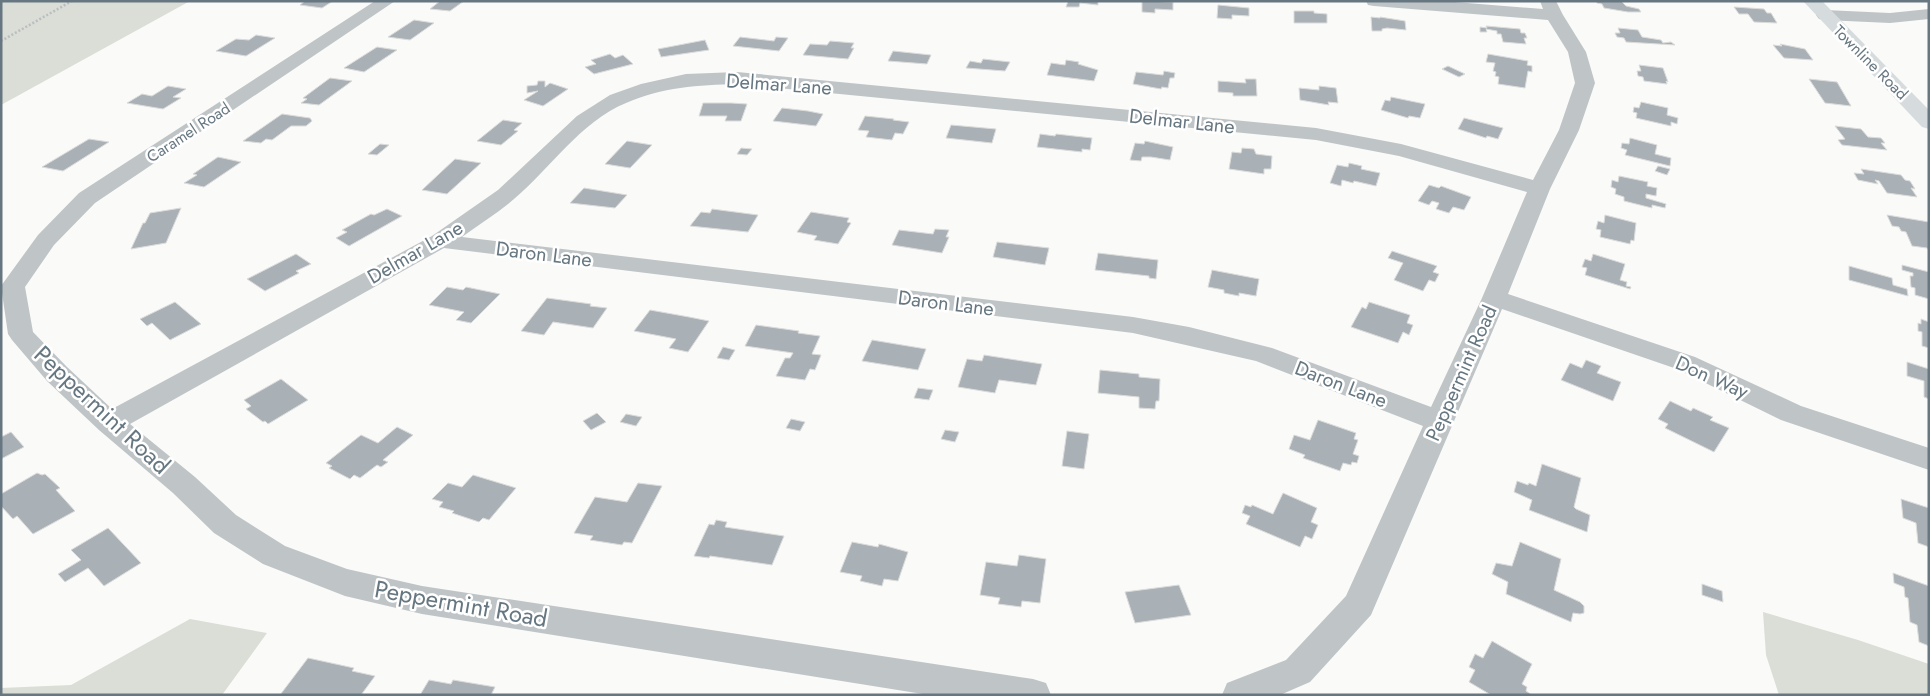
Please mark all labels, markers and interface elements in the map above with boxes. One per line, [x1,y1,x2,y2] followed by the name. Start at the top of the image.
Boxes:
[1828,20,1913,105] street label: Townline Road
[725,66,833,103] street label: Delmar Lane
[142,97,235,168] street label: Caramel Road
[1128,102,1236,141] street label: Delmar Lane
[362,213,468,291] street label: Delmar Lane
[494,234,594,275] street label: Daron Lane
[896,283,996,324] street label: Daron Lane
[1419,301,1504,446] street label: Peppermint Road
[26,337,178,482] street label: Peppermint Road
[1671,349,1753,406] street label: Don Way
[1291,354,1391,415] street label: Daron Lane
[372,571,550,636] street label: Peppermint Road

